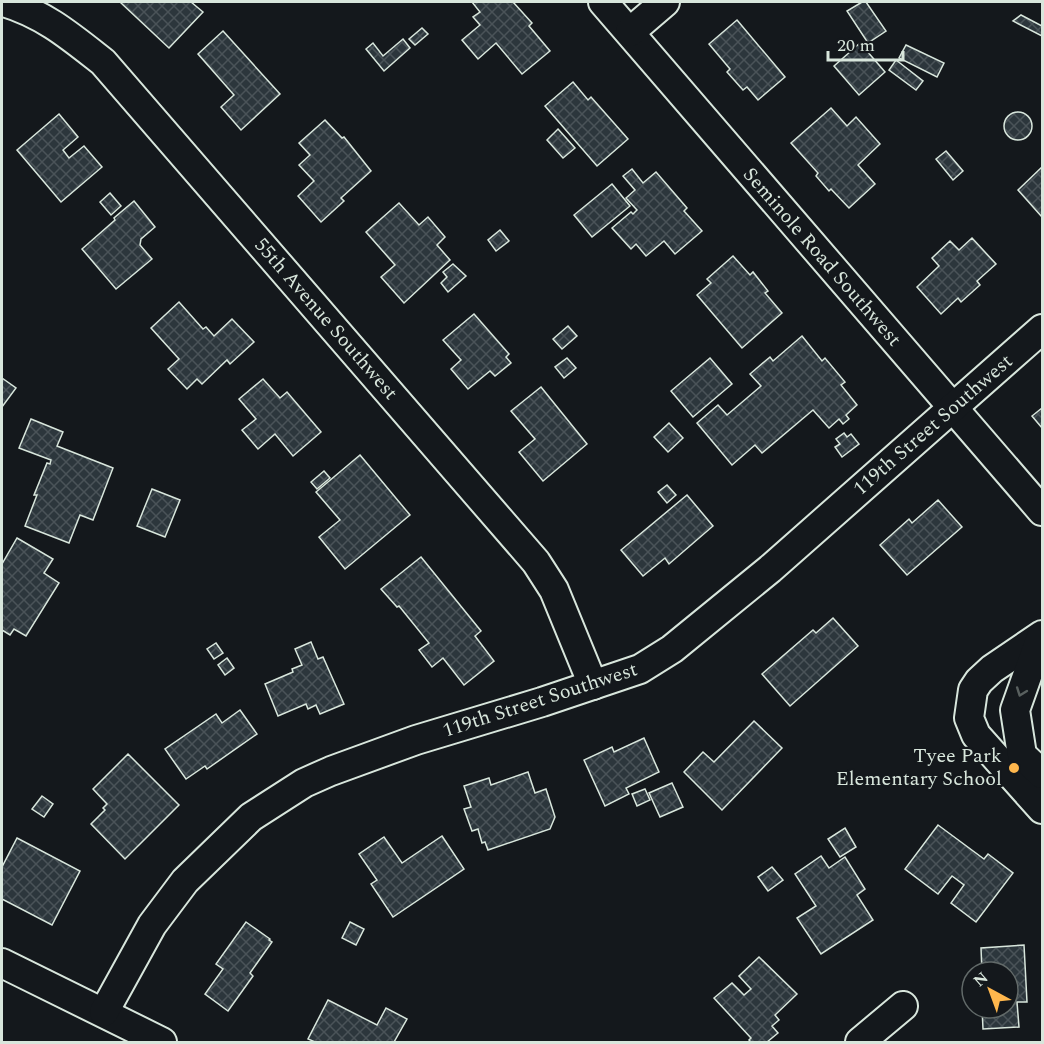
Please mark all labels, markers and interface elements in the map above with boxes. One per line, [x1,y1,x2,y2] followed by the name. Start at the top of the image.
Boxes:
[828,24,903,62] scale bar
[837,32,875,59] text: 20 m
[736,161,908,353] street label: Seminole Road Southwest
[247,231,405,407] street label: 55th Avenue Southwest
[847,347,1019,503] street label: 119th Street Southwest
[439,654,641,746] street label: 119th Street Southwest
[1016,686,1028,697] one-way arrow
[836,741,1002,794] place label: Tyee Park Elementary School
[1007,761,1021,775] marker: Tyee Park Elementary School
[960,960,1020,1020] north arrow
[968,966,994,993] text: N

